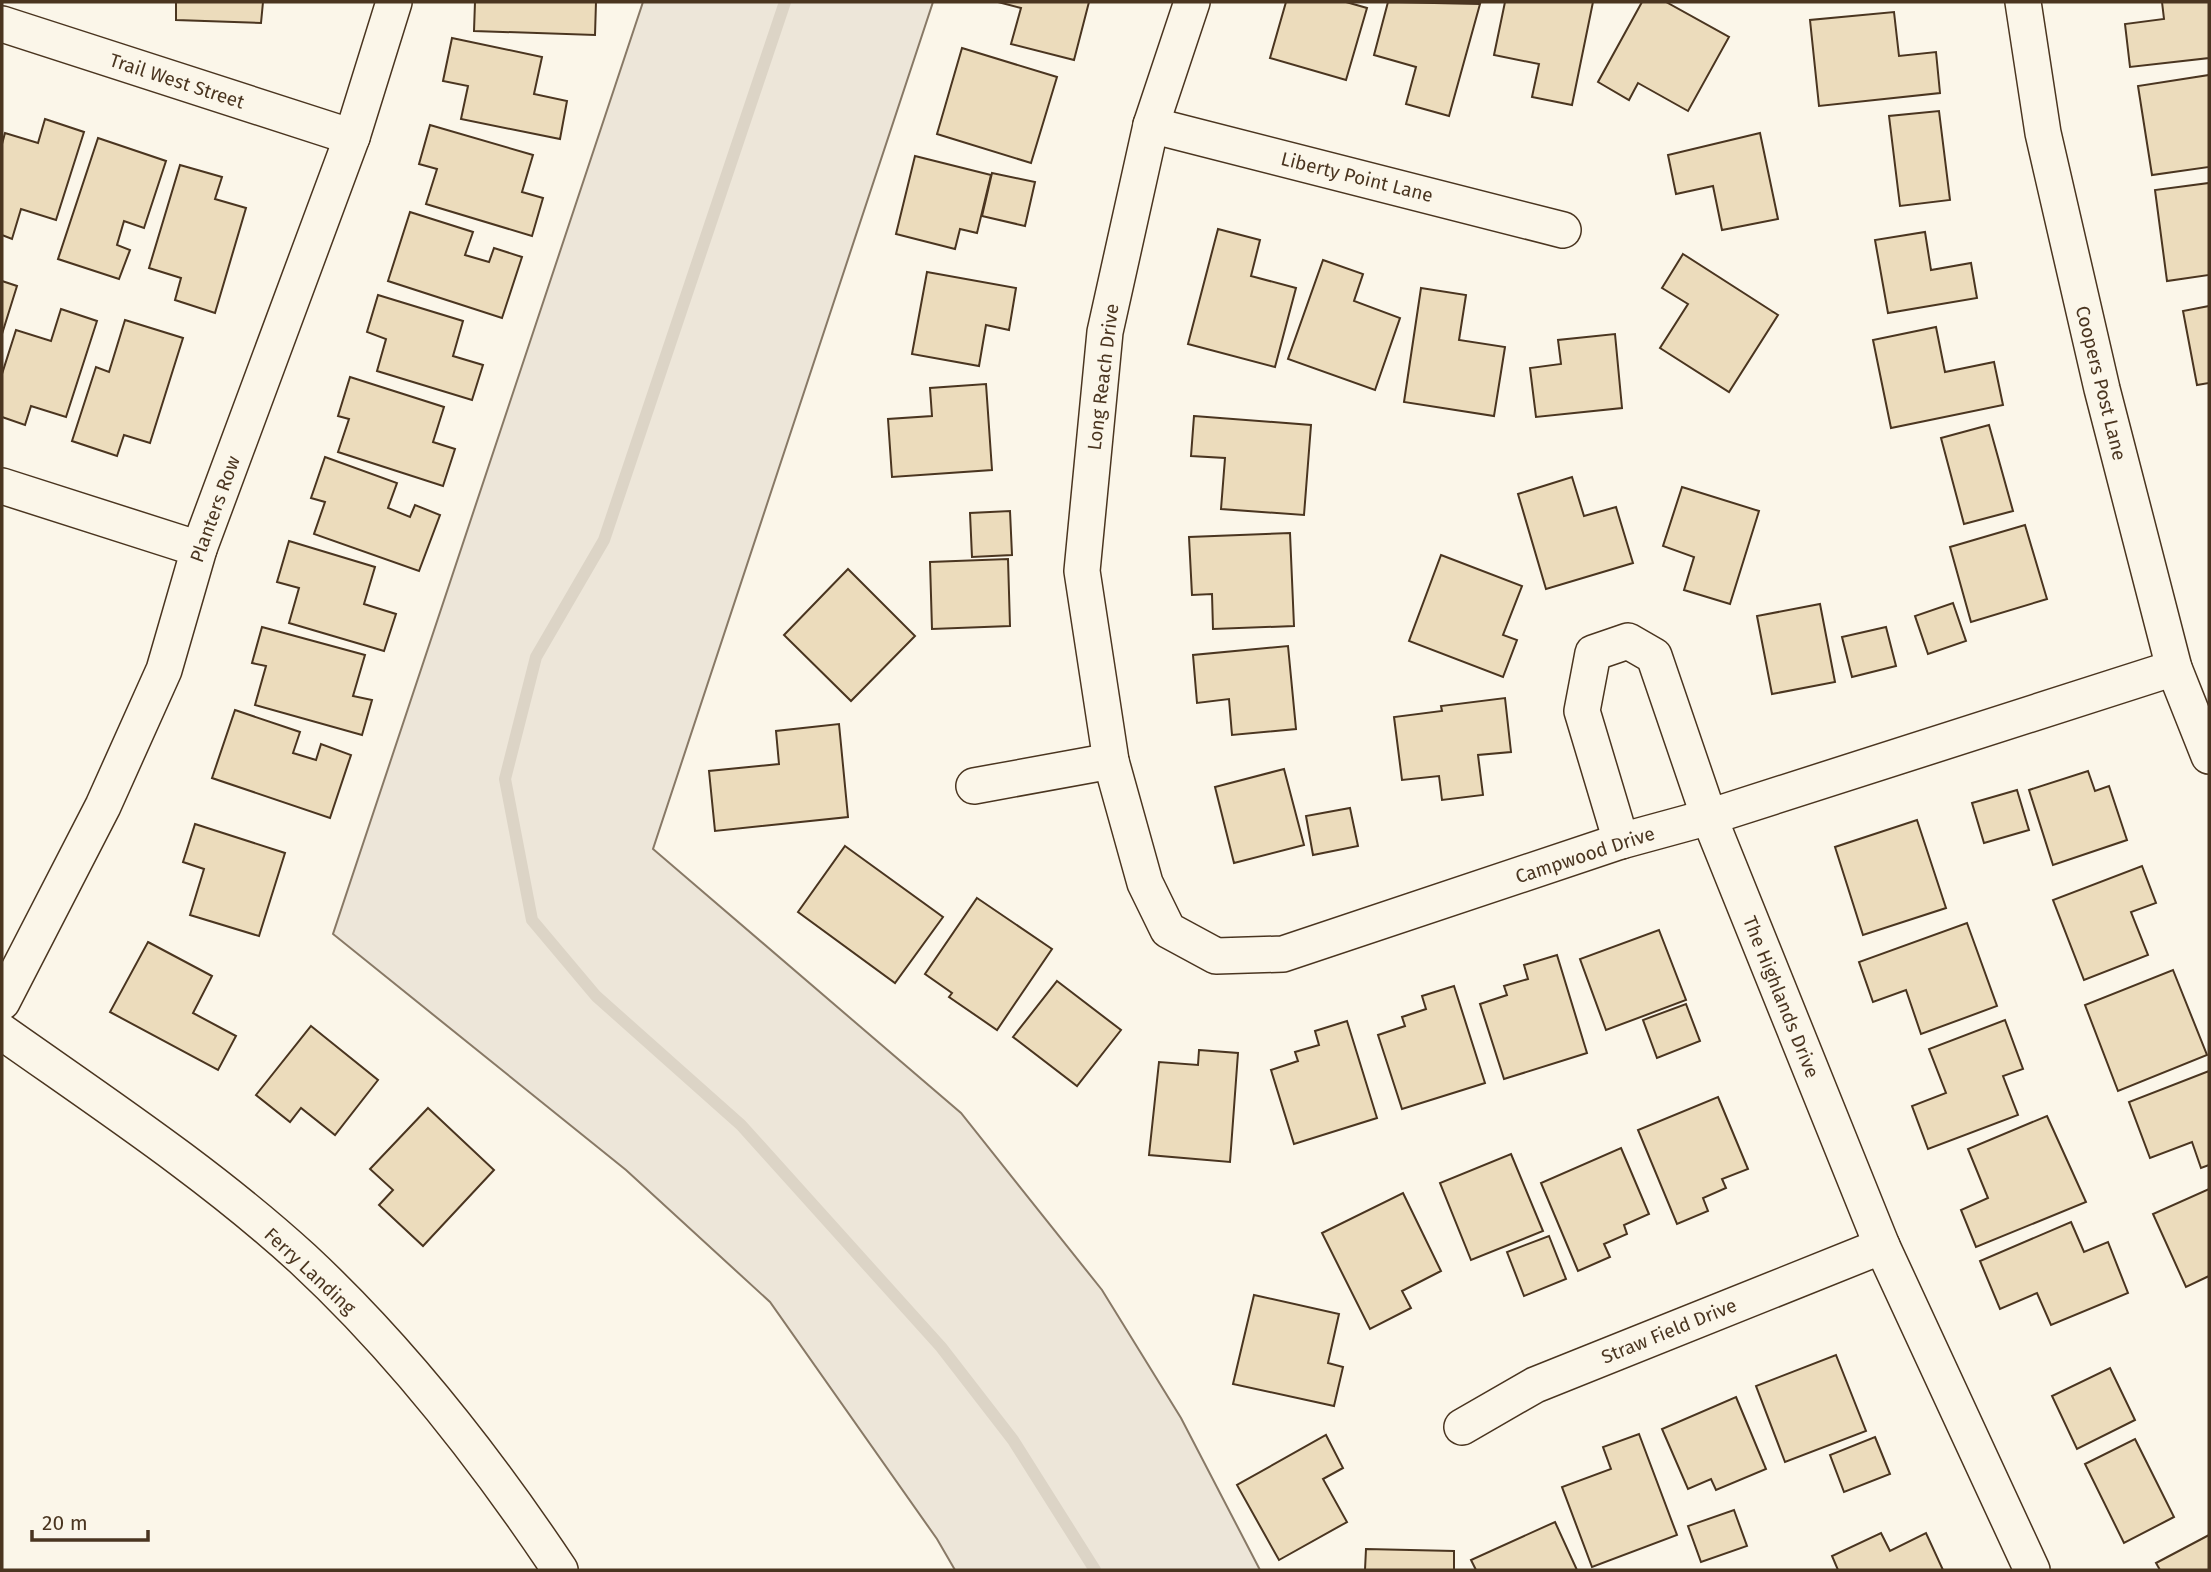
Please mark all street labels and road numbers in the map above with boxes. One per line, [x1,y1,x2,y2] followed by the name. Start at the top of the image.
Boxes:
[107,48,247,114] street label: Trail West Street
[1279,147,1435,207] street label: Liberty Point Lane
[1083,302,1123,452] street label: Long Reach Drive
[2071,303,2131,463] street label: Coopers Post Lane
[185,452,245,565] street label: Planters Row
[1512,822,1658,888] street label: Campwood Drive
[1738,913,1824,1081] street label: The Highlands Drive
[260,1223,361,1319] street label: Ferry Landing
[1598,1293,1740,1369] street label: Straw Field Drive

